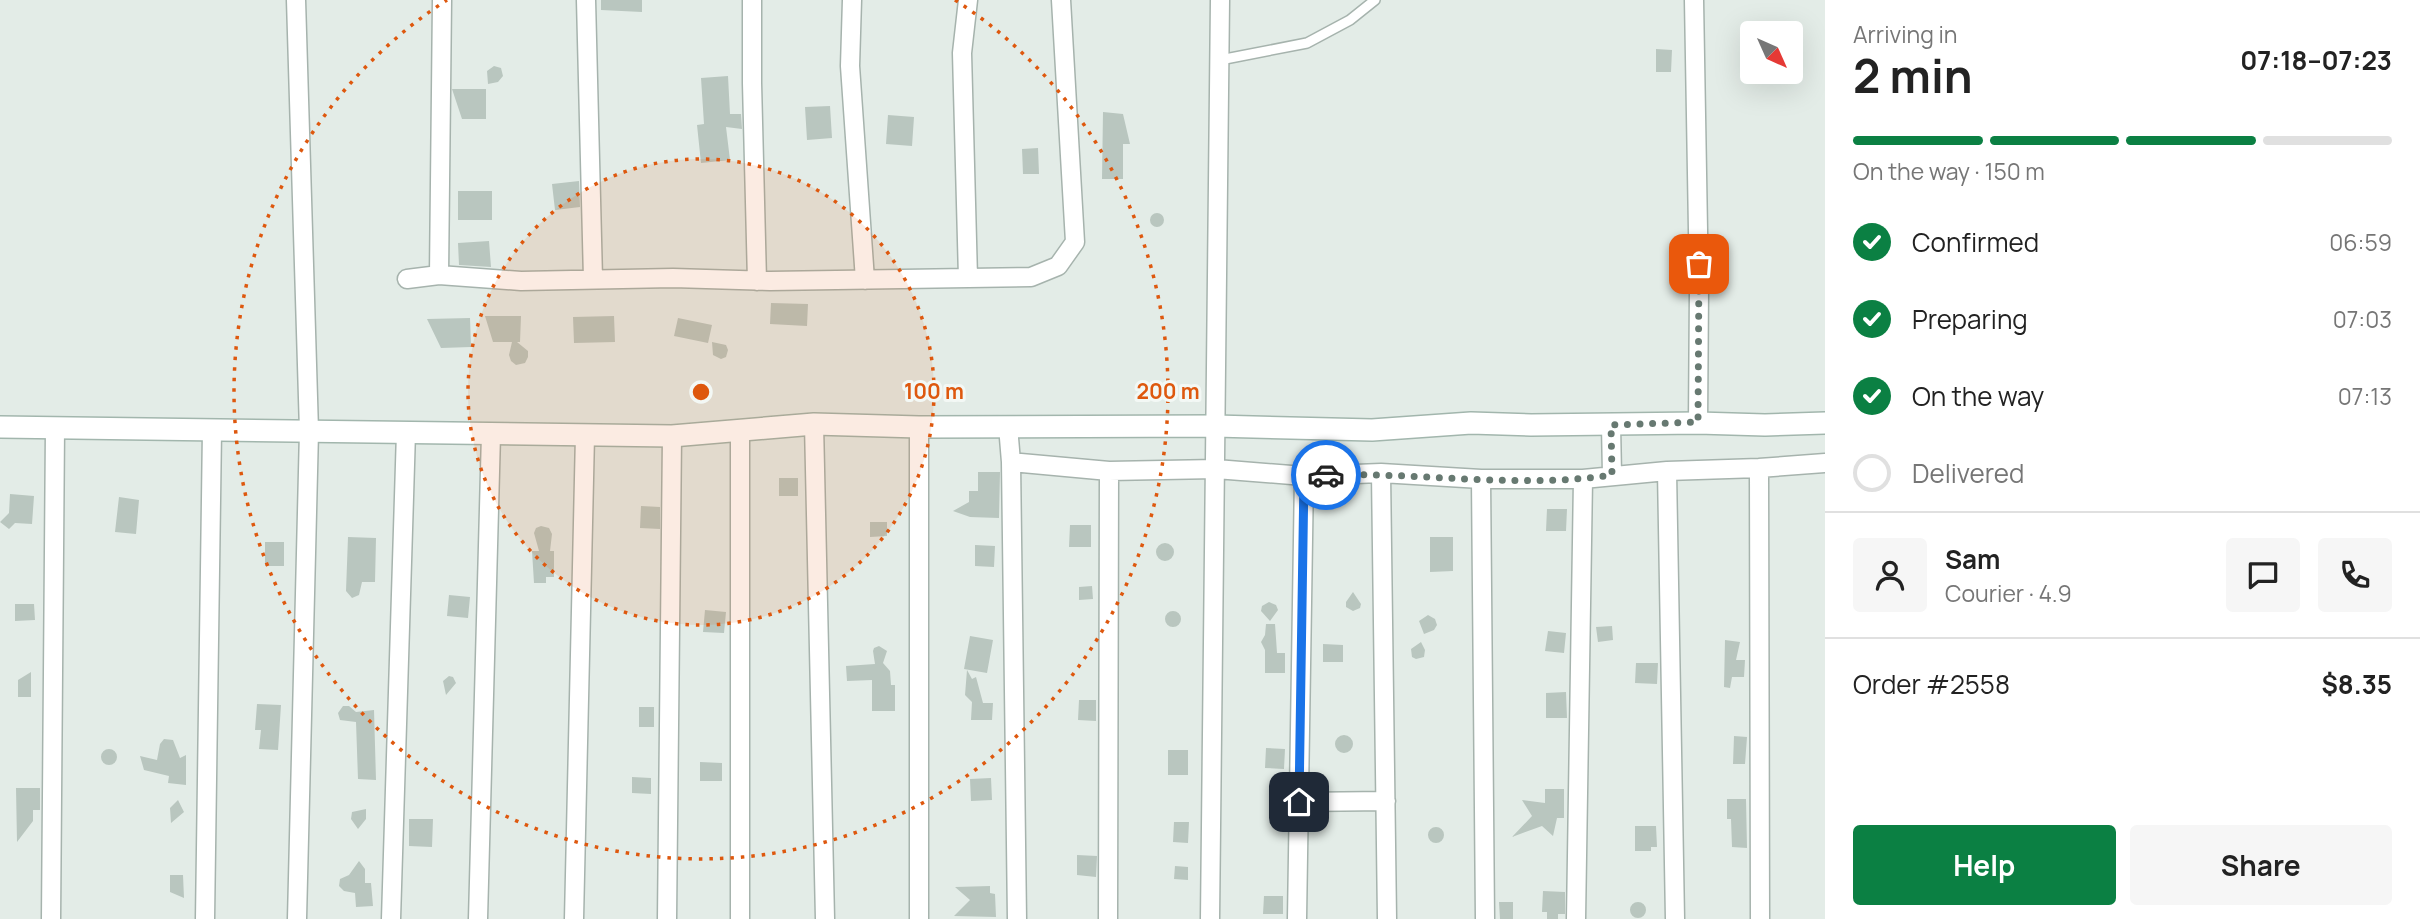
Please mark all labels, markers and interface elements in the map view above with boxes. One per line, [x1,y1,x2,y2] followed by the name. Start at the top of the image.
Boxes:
[1853,18,1958,50] text: Arriving in
[1740,21,1802,84] north arrow
[1740,21,1803,84] map controls
[2240,42,2392,78] text: 07:18–07:23
[1853,44,1973,107] text: 2 min
[1853,155,2045,187] text: On the way · 150 m
[1853,223,1891,261] icon: check
[1912,224,2039,260] text: Confirmed
[2329,226,2392,258] text: 06:59
[1669,234,1729,294] pin
[1680,245,1718,283] icon: bag
[1853,300,1891,338] icon: check
[1912,301,2028,337] text: Preparing
[2333,303,2392,335] text: 07:03
[904,377,964,405] text: 100 m
[1136,377,1200,405] text: 200 m
[1853,377,1891,415] icon: check
[1912,378,2044,414] text: On the way
[689,380,713,404] centre of rings
[2338,380,2392,412] text: 07:13
[1291,440,1361,510] courier
[1912,455,2024,491] text: Delivered
[1307,456,1345,494] icon: car
[1853,538,1927,612] button: person
[2226,538,2300,612] button: chat
[2318,538,2392,612] button: phone
[1945,541,2000,577] text: Sam
[1945,577,2072,609] text: Courier · 4.9
[1853,666,2010,702] text: Order #2558
[2322,666,2392,702] text: $8.35
[1269,772,1329,832] pin
[1280,783,1318,821] icon: home
[1853,825,2116,905] button: Help
[2130,825,2392,905] button: Share

